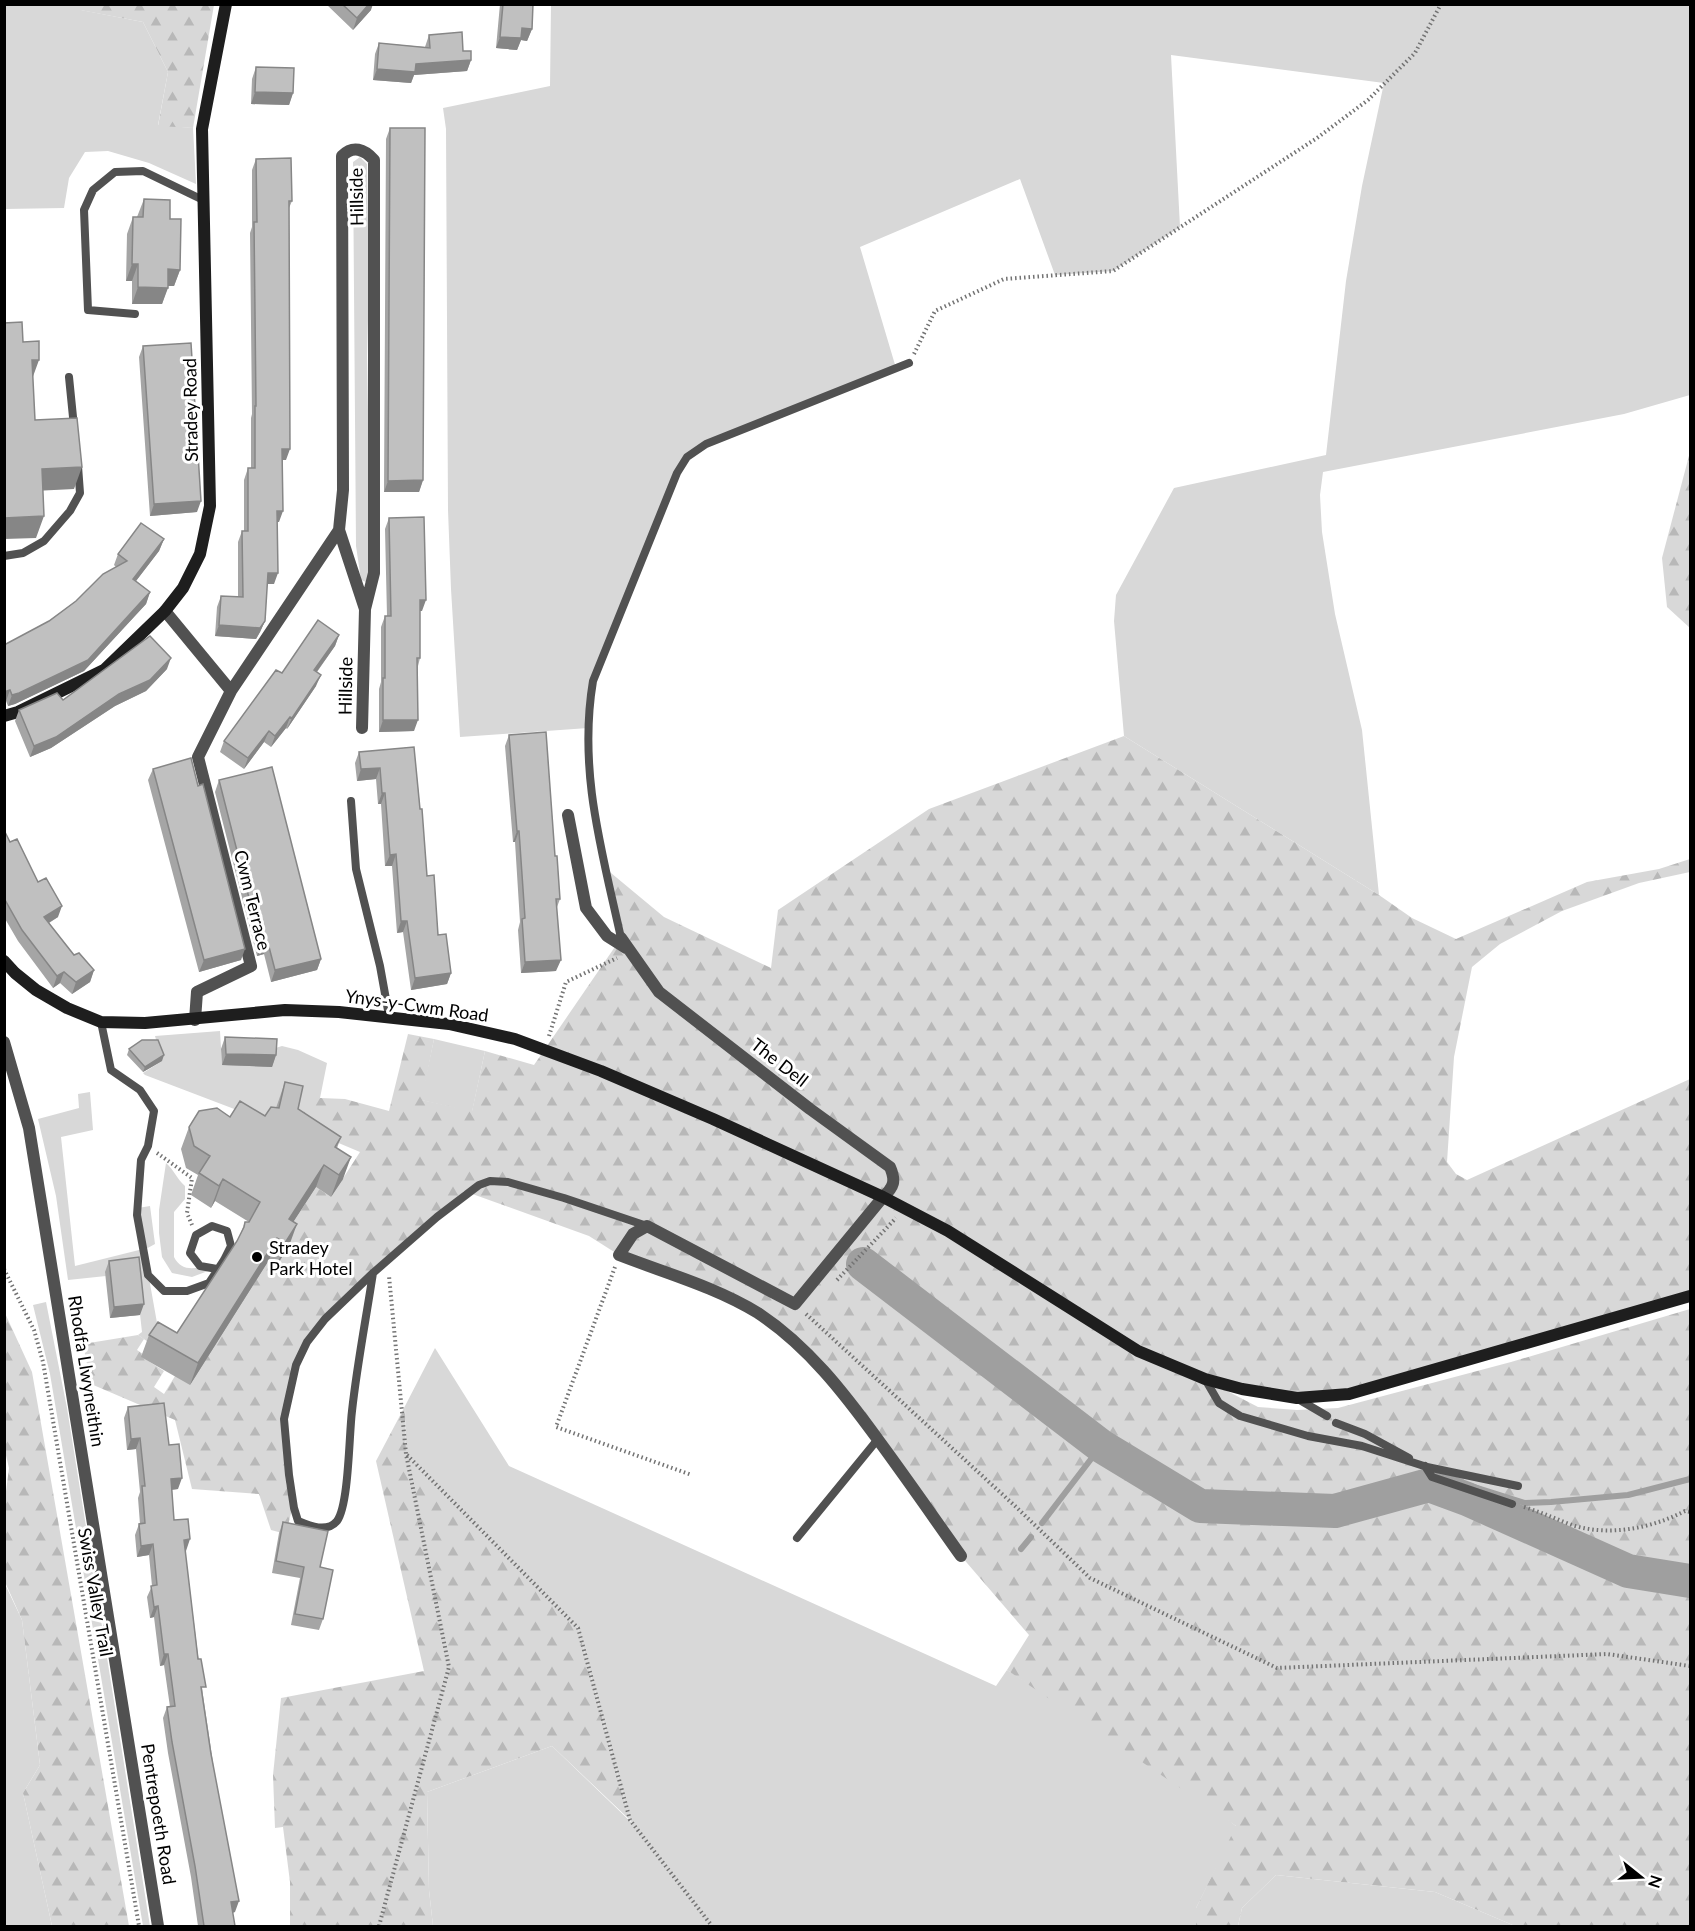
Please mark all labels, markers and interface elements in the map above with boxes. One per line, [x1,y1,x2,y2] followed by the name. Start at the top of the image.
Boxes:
[344,168,368,226] street label: Hillside
[178,358,202,462] street label: Stradey Road
[333,657,357,715] street label: Hillside
[230,848,276,952] street label: Cwm Terrace
[344,984,490,1026] street label: Ynys-y-Cwm Road
[747,1033,813,1091] street label: The Dell
[269,1236,352,1279] place label: Stradey Park Hotel
[250,1250,264,1264] marker: Stradey Park Hotel
[64,1294,110,1448] street label: Rhodfa Llwyneithin
[74,1526,118,1658] street label: Swiss Valley Trail
[137,1742,181,1886] street label: Pentrepoeth Road
[1611,1847,1671,1907] north arrow
[1645,1873,1667,1891] text: N

